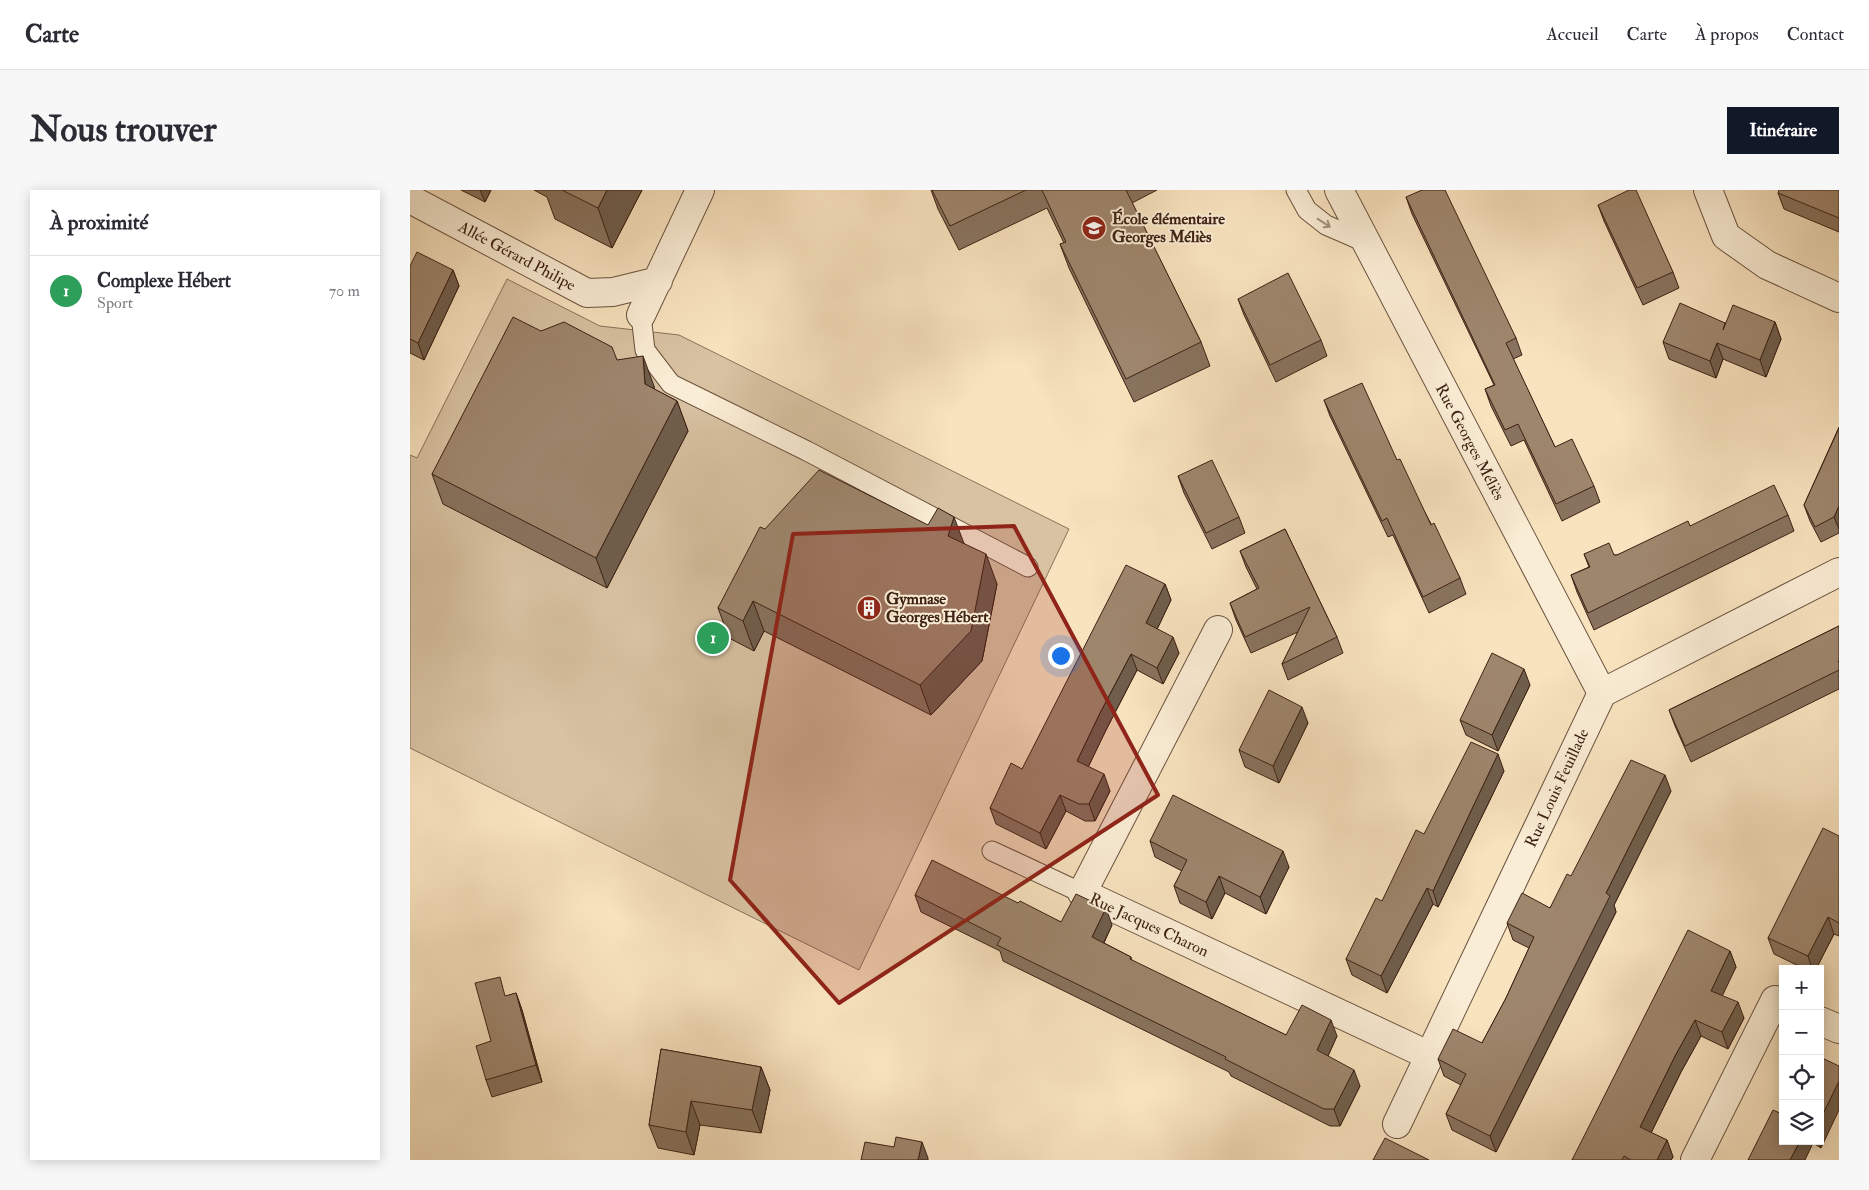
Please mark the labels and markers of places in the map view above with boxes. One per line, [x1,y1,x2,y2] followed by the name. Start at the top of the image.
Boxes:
[1112,208,1225,248] place label: École élémentaire Georges Méliès
[1081,215,1107,241] school or university icon: École élémentaire Georges Méliès
[886,589,989,628] place label: Gymnase Georges Hébert
[856,595,882,621] building icon: Gymnase Georges Hébert
[697,619,729,657] pin: 1

